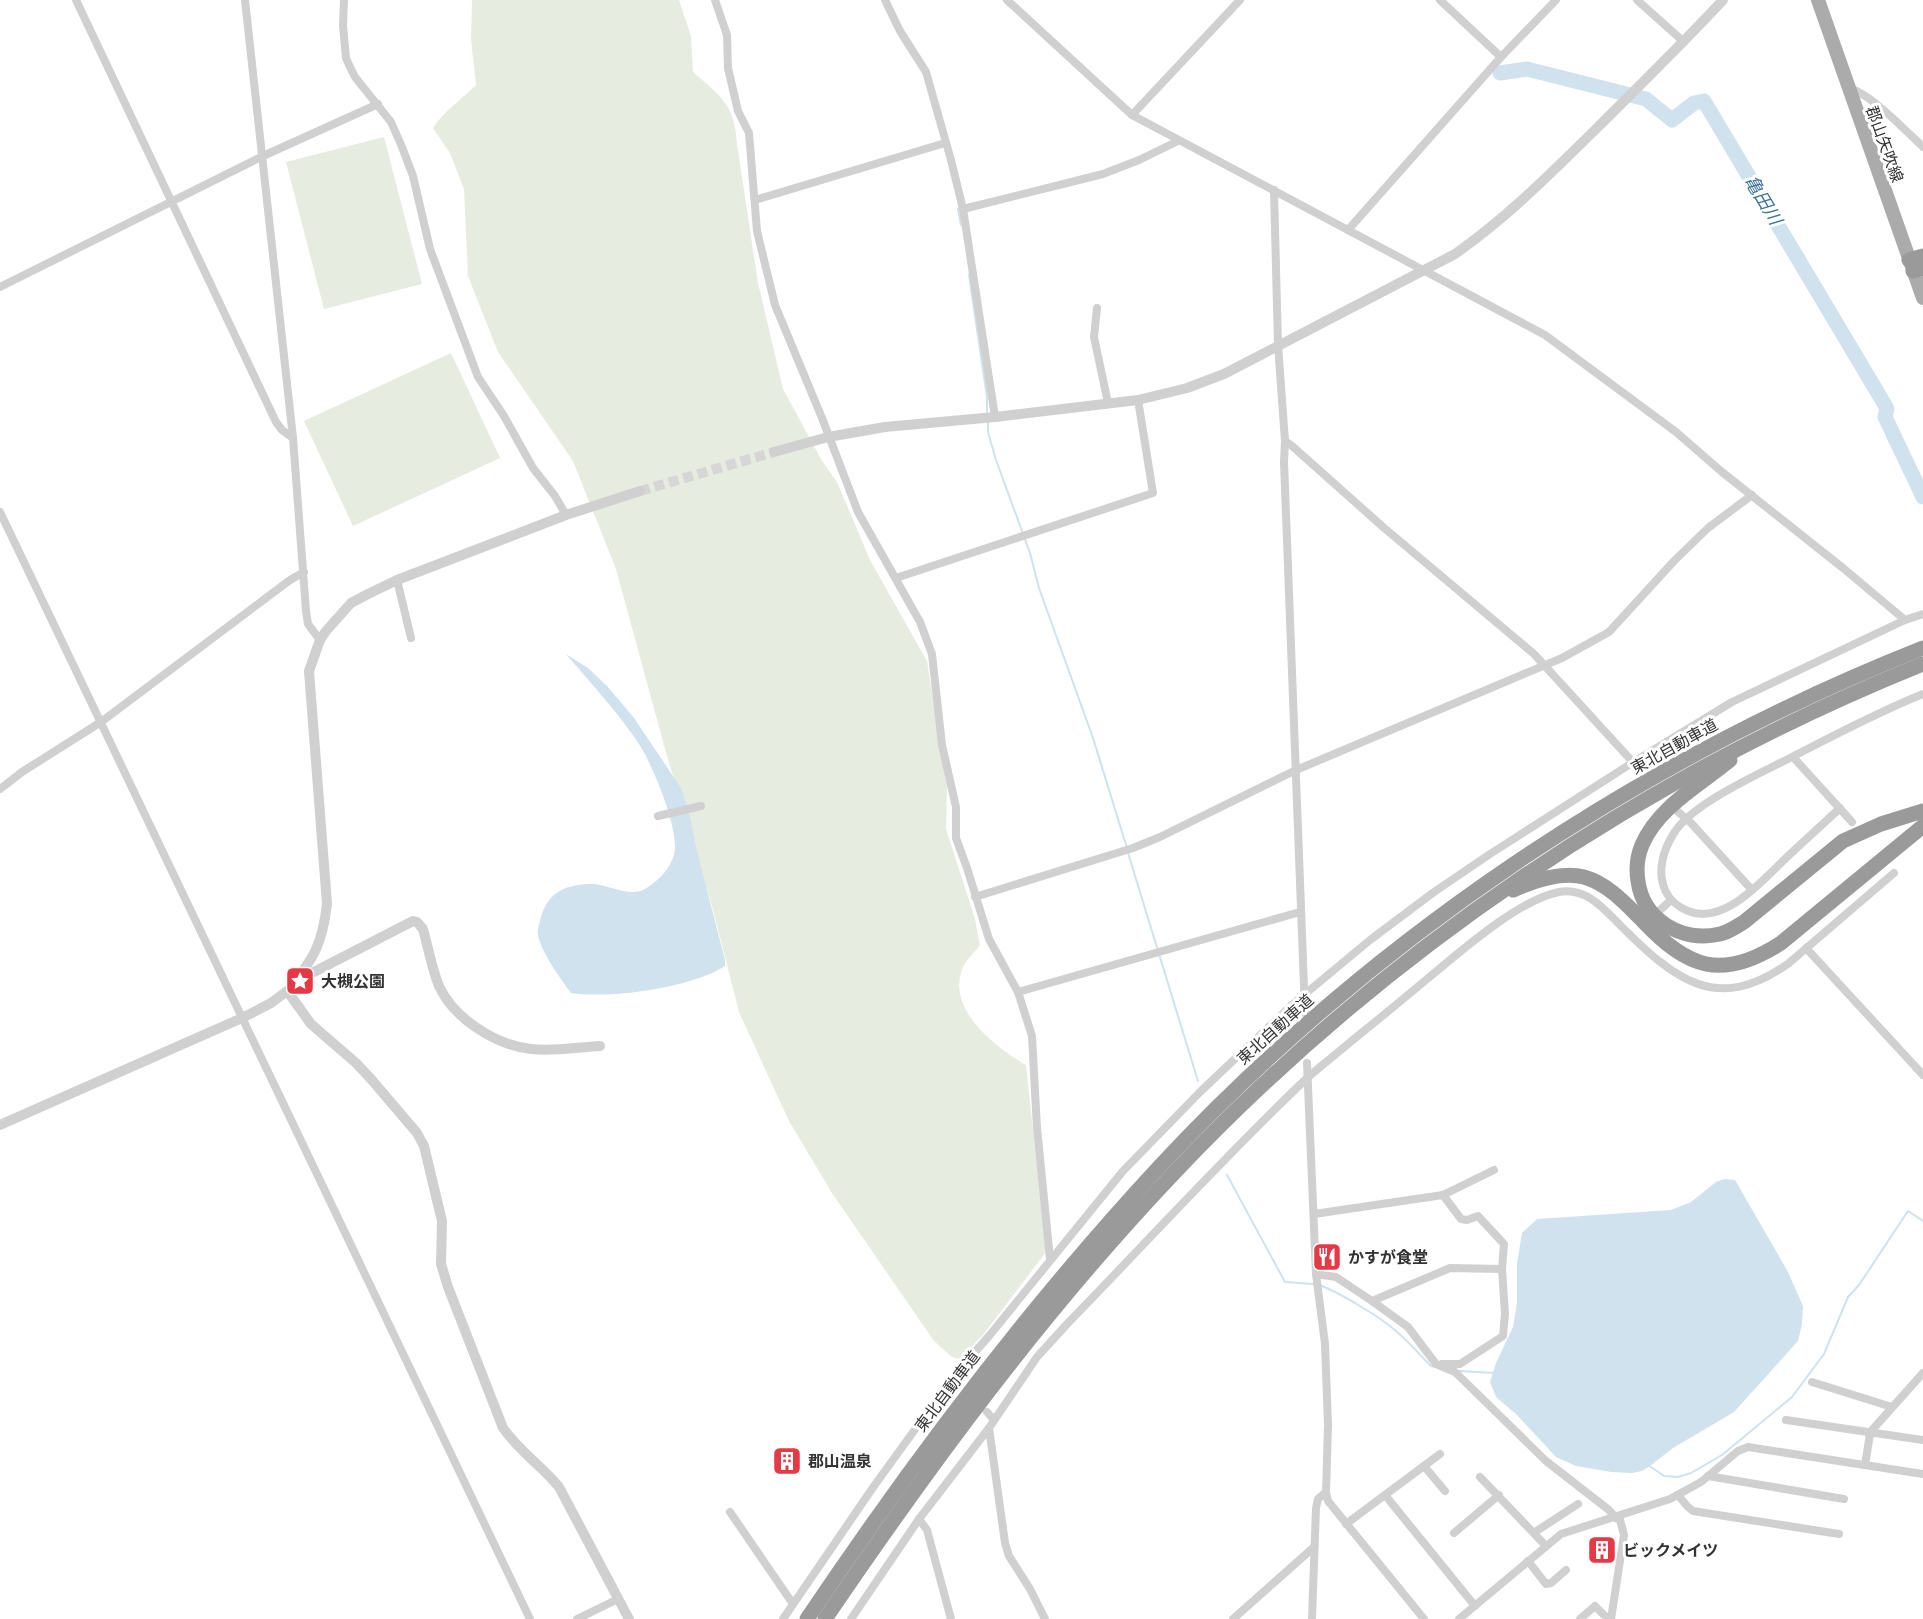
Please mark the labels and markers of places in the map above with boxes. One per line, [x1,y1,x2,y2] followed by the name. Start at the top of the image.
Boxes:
[284,965,316,997] place icon: 大槻公園
[321,972,385,991] place label: 大槻公園
[1311,1241,1343,1273] restaurant icon: かすが食堂
[1348,1248,1428,1267] place label: かすが食堂
[771,1445,803,1477] building icon: 郡山温泉
[808,1452,872,1471] place label: 郡山温泉
[1586,1534,1618,1566] building icon: ビックメイツ
[1623,1541,1718,1560] place label: ビックメイツ

